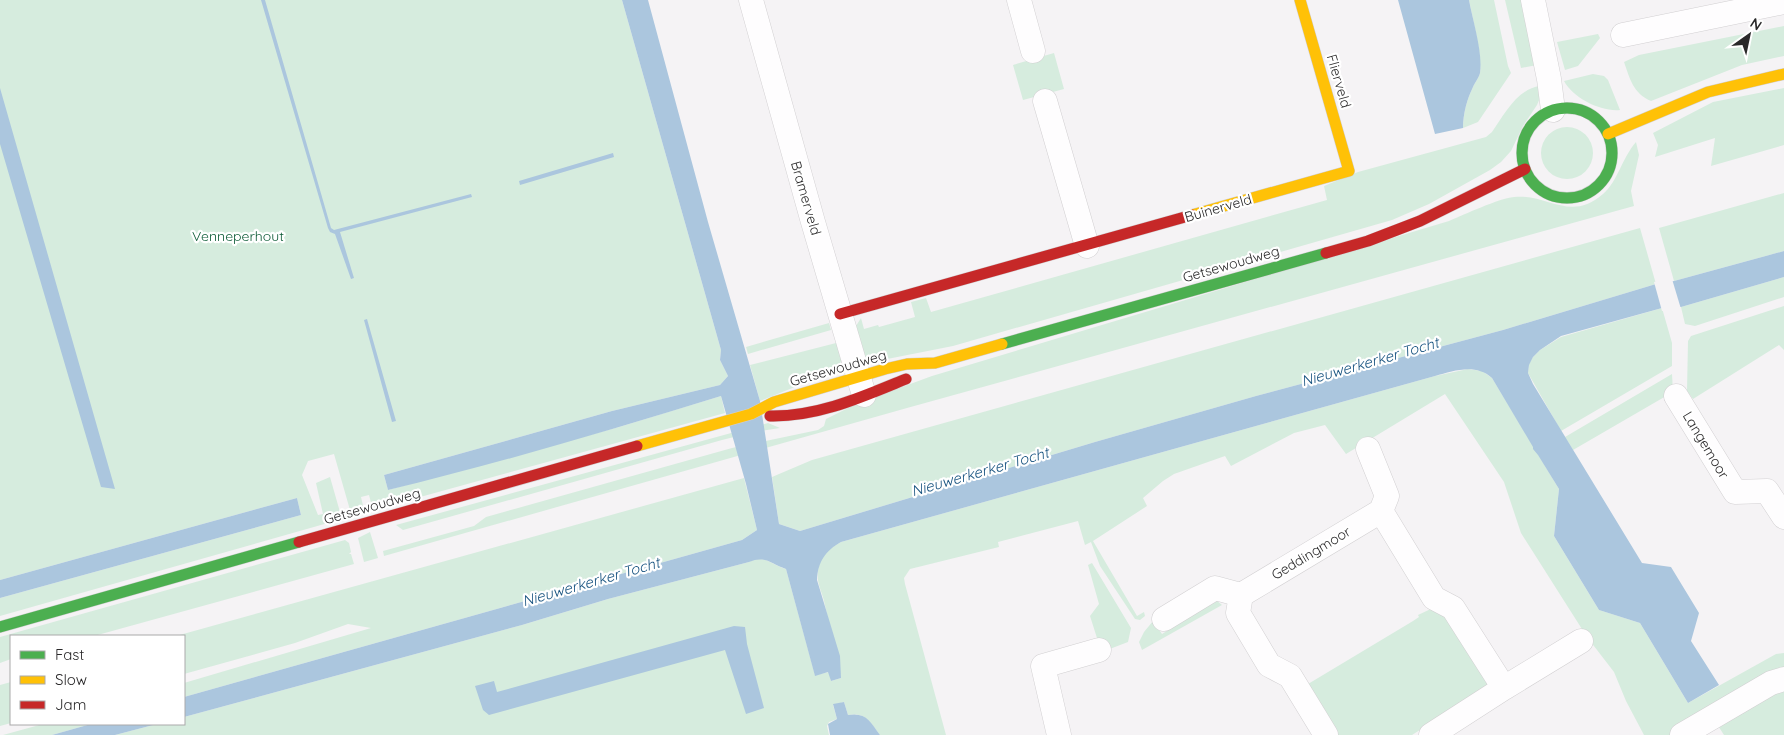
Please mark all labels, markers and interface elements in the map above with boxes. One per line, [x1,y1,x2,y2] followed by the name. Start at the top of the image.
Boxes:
[1724,10,1774,60] north arrow
[1747,14,1765,34] text: N
[1323,52,1355,110] street label: Flierveld
[787,159,825,237] street label: Bramerveld
[1182,190,1254,226] street label: Buinerveld
[192,227,284,245] park label: Venneperhout
[1181,242,1281,286] street label: Getsewoudweg
[1299,332,1443,390] water label: Nieuwerkerker Tocht
[788,346,888,390] street label: Getsewoudweg
[1679,408,1733,482] street label: Langemoor
[909,442,1053,500] water label: Nieuwerkerker Tocht
[322,484,422,528] street label: Getsewoudweg
[1268,522,1355,584] street label: Geddingmoor
[520,552,664,610] water label: Nieuwerkerker Tocht
[10,635,185,725] legend
[55,645,84,664] text: Fast
[55,670,87,689] text: Slow
[55,695,86,714] text: Jam

